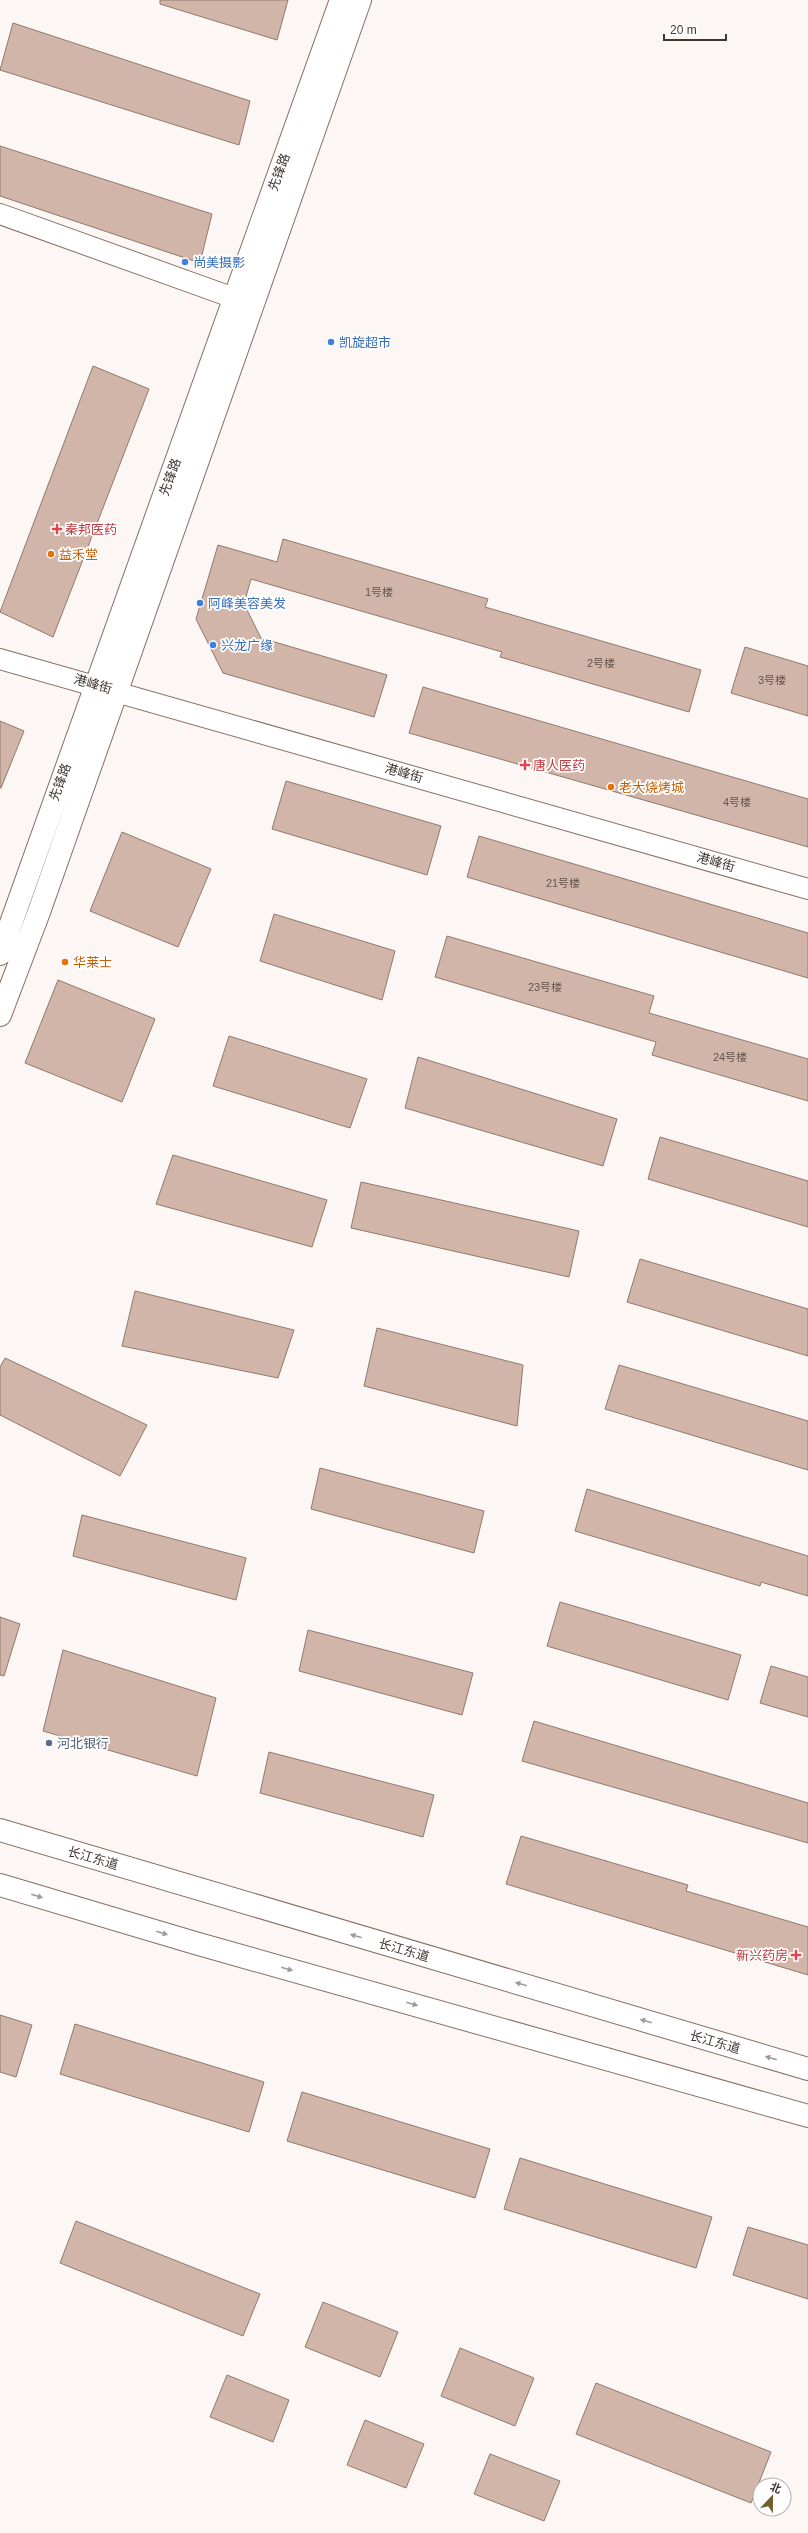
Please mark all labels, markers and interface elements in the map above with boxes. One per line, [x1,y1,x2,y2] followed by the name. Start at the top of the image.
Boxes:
[664,16,726,42] scale bar
[670,23,697,37] text: 20 m
[265,151,293,193] street label: 先锋路
[193,255,245,270] place label: 尚美摄影
[180,257,190,267] marker: 尚美摄影
[339,335,391,350] place label: 凯旋超市
[326,337,336,347] marker: 凯旋超市
[156,456,184,498] street label: 先锋路
[65,522,117,537] place label: 秦邦医药
[52,524,62,534] marker: 秦邦医药
[59,547,98,562] place label: 益禾堂
[46,549,56,559] marker: 益禾堂
[365,586,393,598] house number: 1号楼
[208,596,286,611] place label: 阿峰美容美发
[195,598,205,608] marker: 阿峰美容美发
[221,638,273,653] place label: 兴龙广缘
[208,640,218,650] marker: 兴龙广缘
[587,657,615,669] house number: 2号楼
[72,671,114,697] street label: 港峰街
[758,674,786,686] house number: 3号楼
[533,758,585,773] place label: 唐人医药
[383,760,425,786] street label: 港峰街
[520,760,530,770] marker: 唐人医药
[46,761,74,803] street label: 先锋路
[619,780,684,795] place label: 老大烧烤城
[606,782,616,792] marker: 老大烧烤城
[723,796,751,808] house number: 4号楼
[695,849,737,875] street label: 港峰街
[546,877,580,889] house number: 21号楼
[73,955,112,970] place label: 华莱士
[60,957,70,967] marker: 华莱士
[528,981,562,993] house number: 23号楼
[713,1051,747,1063] house number: 24号楼
[57,1736,109,1751] place label: 河北银行
[44,1738,54,1748] marker: 河北银行
[66,1844,120,1872] street label: 长江东道
[32,1893,44,1899] one-way arrow
[156,1930,168,1936] one-way arrow
[350,1933,362,1939] one-way arrow
[377,1936,431,1964] street label: 长江东道
[736,1948,788,1963] place label: 新兴药房
[791,1950,801,1960] marker: 新兴药房
[281,1966,293,1972] one-way arrow
[515,1981,527,1987] one-way arrow
[406,2001,418,2007] one-way arrow
[640,2018,652,2024] one-way arrow
[688,2028,742,2056] street label: 长江东道
[764,2055,776,2061] one-way arrow
[752,2477,792,2517] north arrow
[768,2480,783,2495] text: 北

